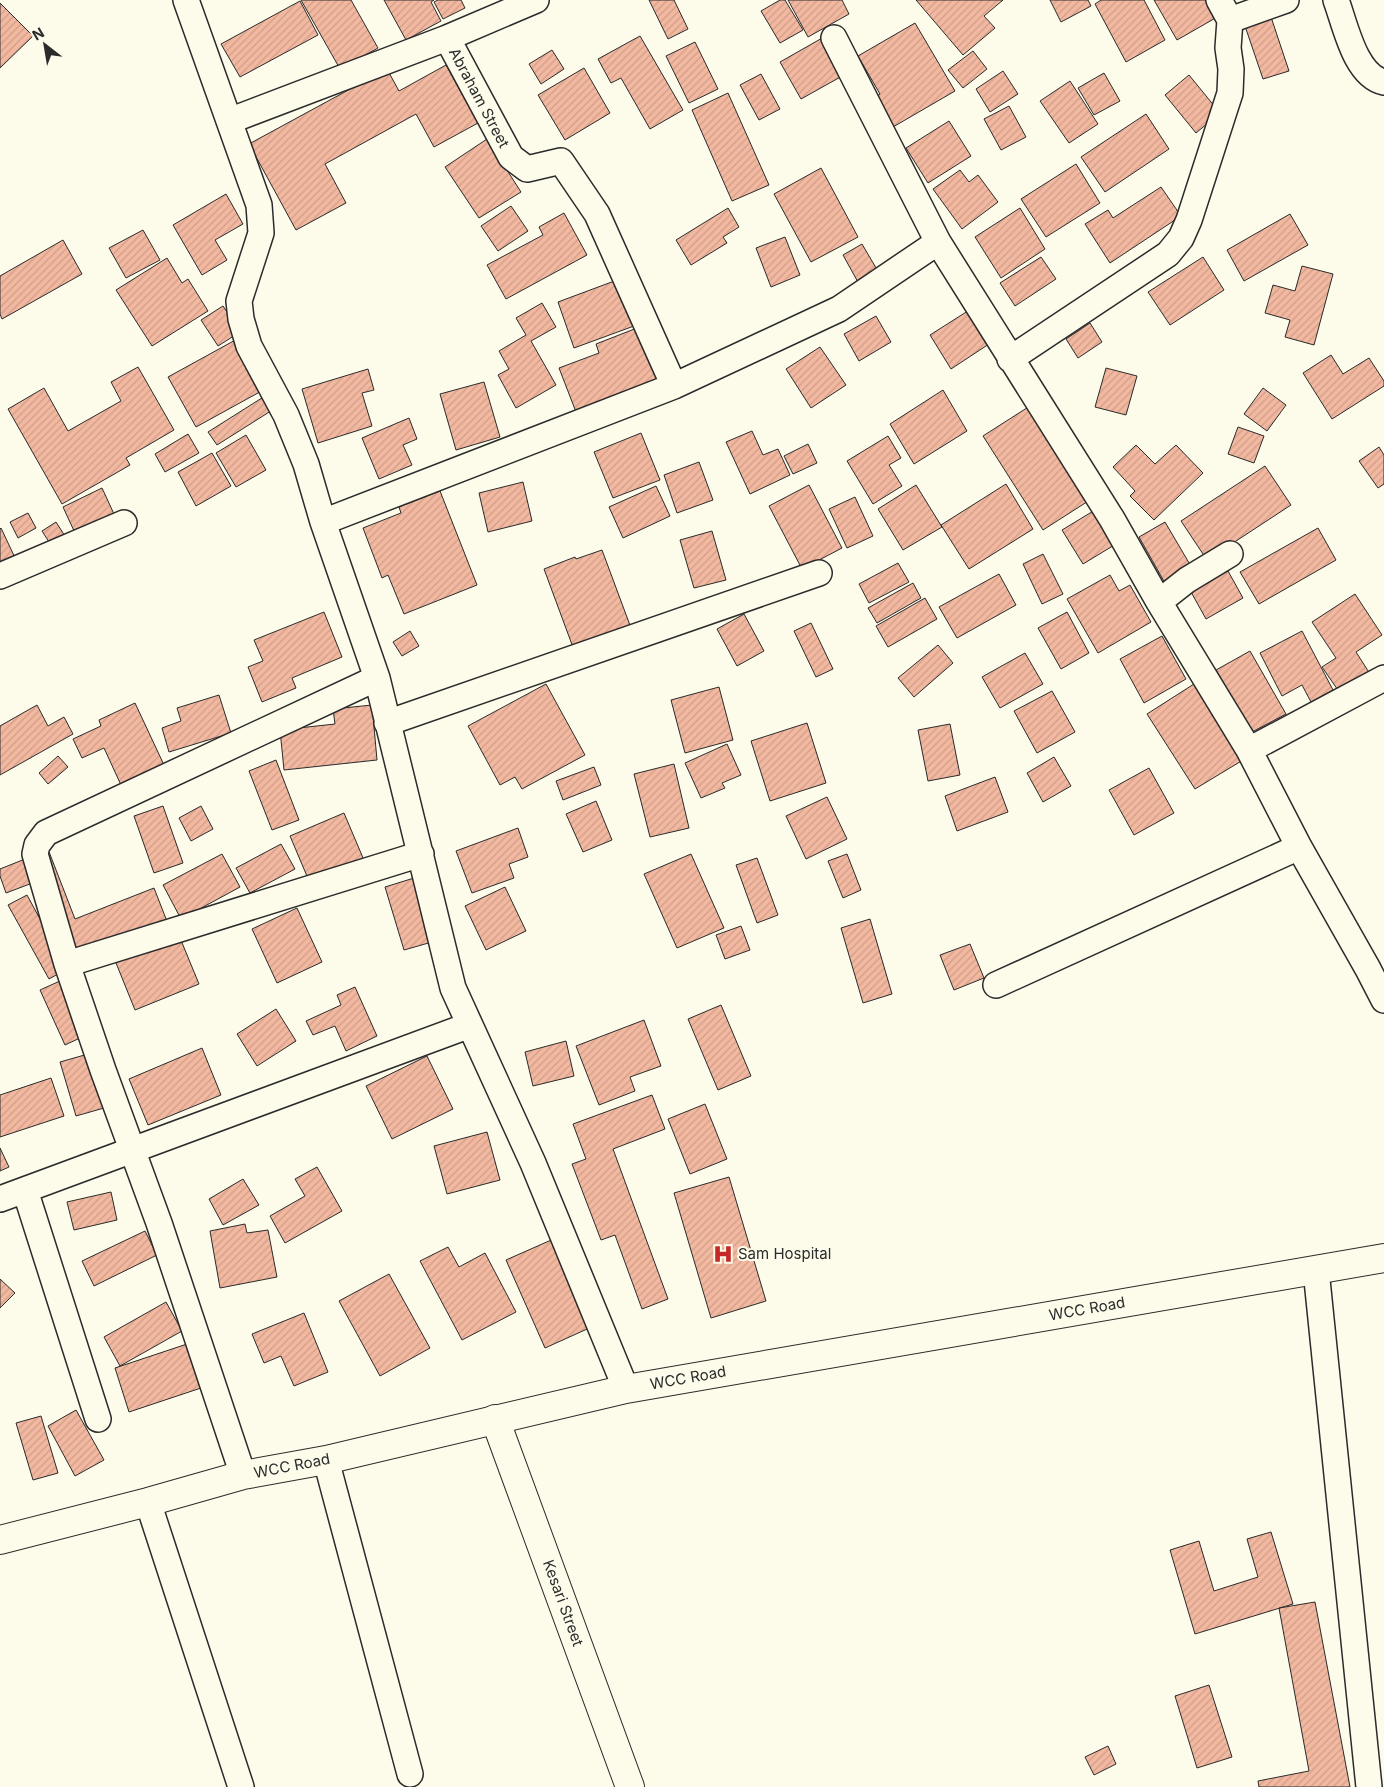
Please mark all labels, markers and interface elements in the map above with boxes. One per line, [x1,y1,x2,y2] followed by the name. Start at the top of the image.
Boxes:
[20,20,70,70] north arrow
[29,23,47,43] text: N
[445,44,514,151] street label: Abraham Street
[712,1243,734,1265] hospital icon: Sam Hospital
[738,1244,831,1263] place label: Sam Hospital
[1047,1292,1127,1325] street label: WCC Road
[648,1361,728,1394] street label: WCC Road
[252,1449,332,1482] street label: WCC Road
[539,1557,588,1649] street label: Kesari Street

